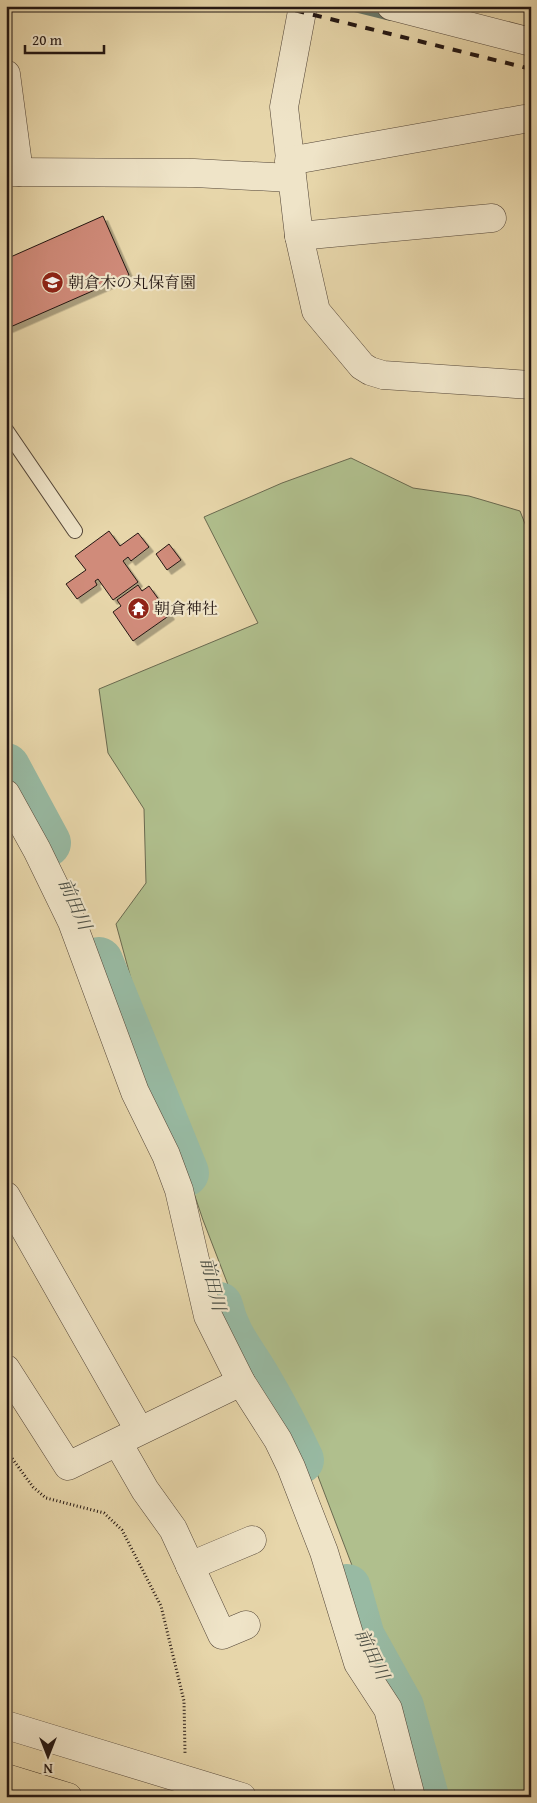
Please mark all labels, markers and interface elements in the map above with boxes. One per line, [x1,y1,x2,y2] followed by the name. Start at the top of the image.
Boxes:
[25,22,104,54] scale bar
[32,29,63,50] text: 20 m
[40,270,64,294] school or university icon: 朝倉木の丸保育園
[68,270,196,294] place label: 朝倉木の丸保育園
[126,596,150,620] temple icon: 朝倉神社
[154,596,218,620] place label: 朝倉神社
[52,874,100,936] water label: 前田川
[194,1254,234,1315] water label: 前田川
[348,1624,397,1686] water label: 前田川
[22,1730,72,1780] north arrow
[43,1759,53,1779] text: N

